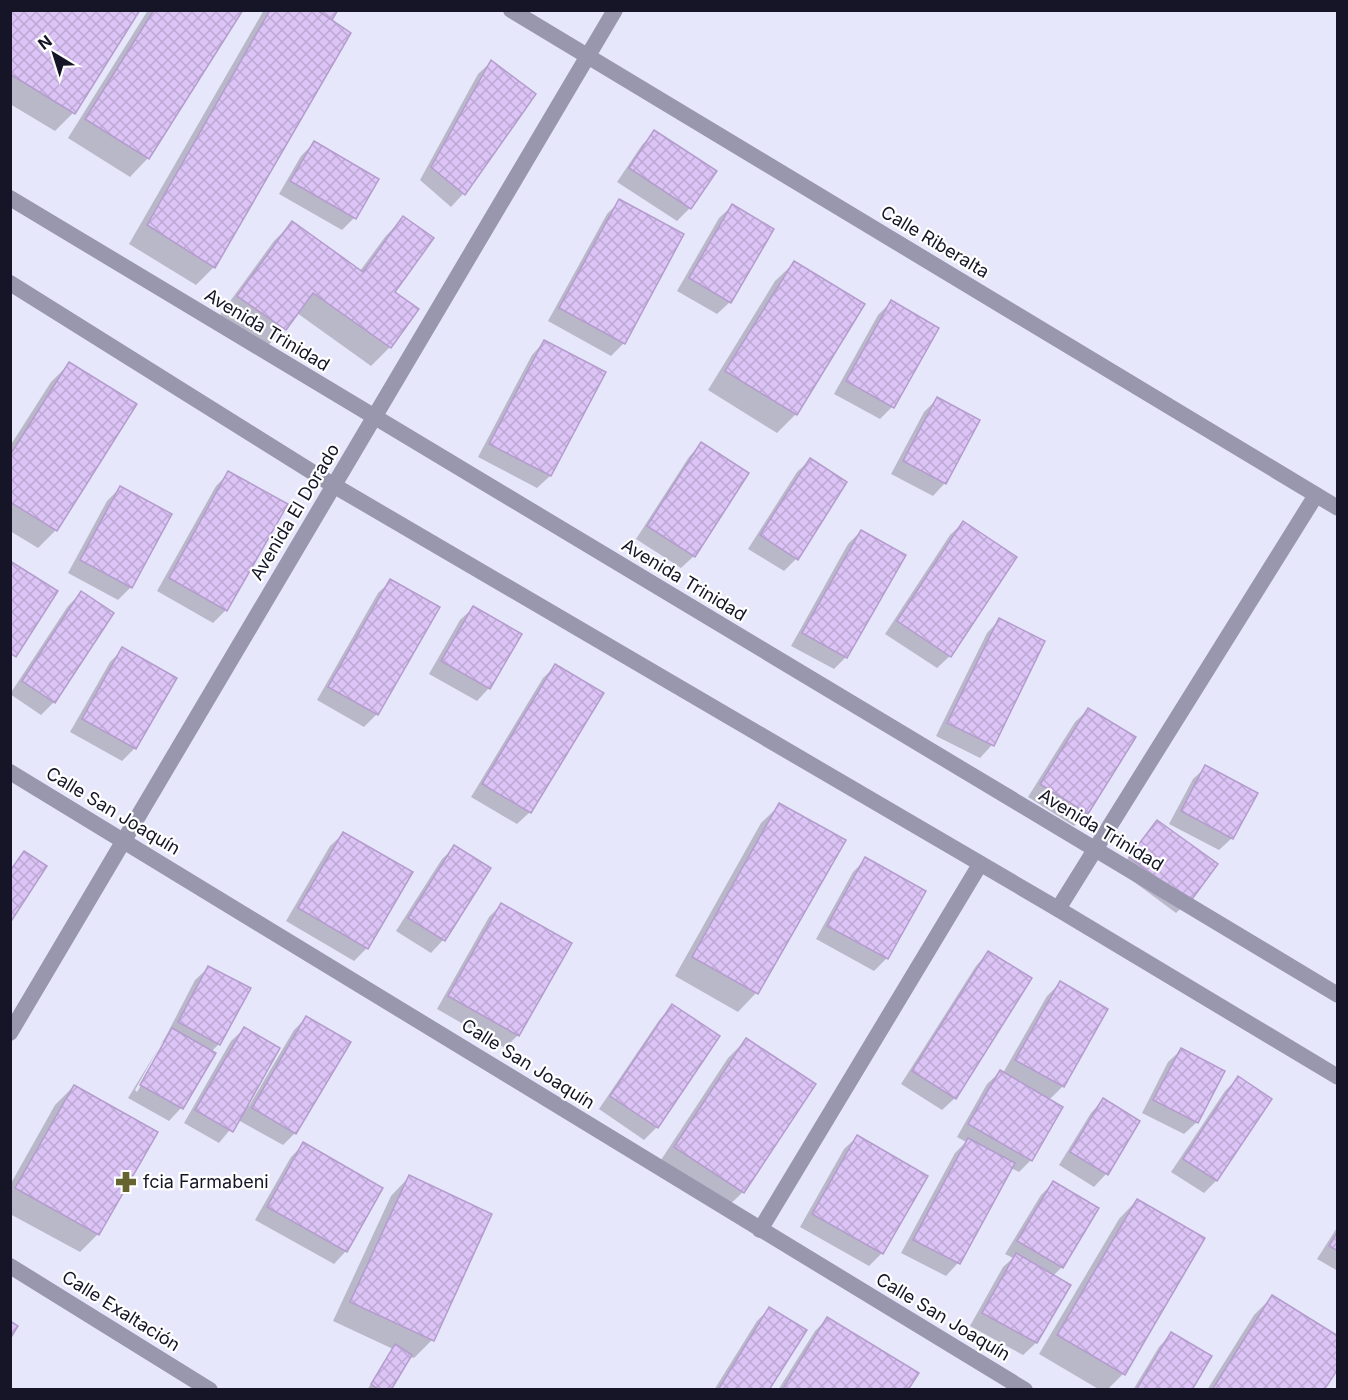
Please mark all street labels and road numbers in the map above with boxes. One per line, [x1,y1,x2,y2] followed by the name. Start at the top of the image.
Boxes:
[877,201,993,282] street label: Calle Riberalta
[201,284,333,375] street label: Avenida Trinidad
[246,440,344,584] street label: Avenida El Dorado
[618,534,750,625] street label: Avenida Trinidad
[42,762,184,859] street label: Calle San Joaquín
[1035,784,1167,875] street label: Avenida Trinidad
[458,1014,599,1113] street label: Calle San Joaquín
[58,1266,184,1355] street label: Calle Exaltación
[872,1268,1014,1365] street label: Calle San Joaquín

